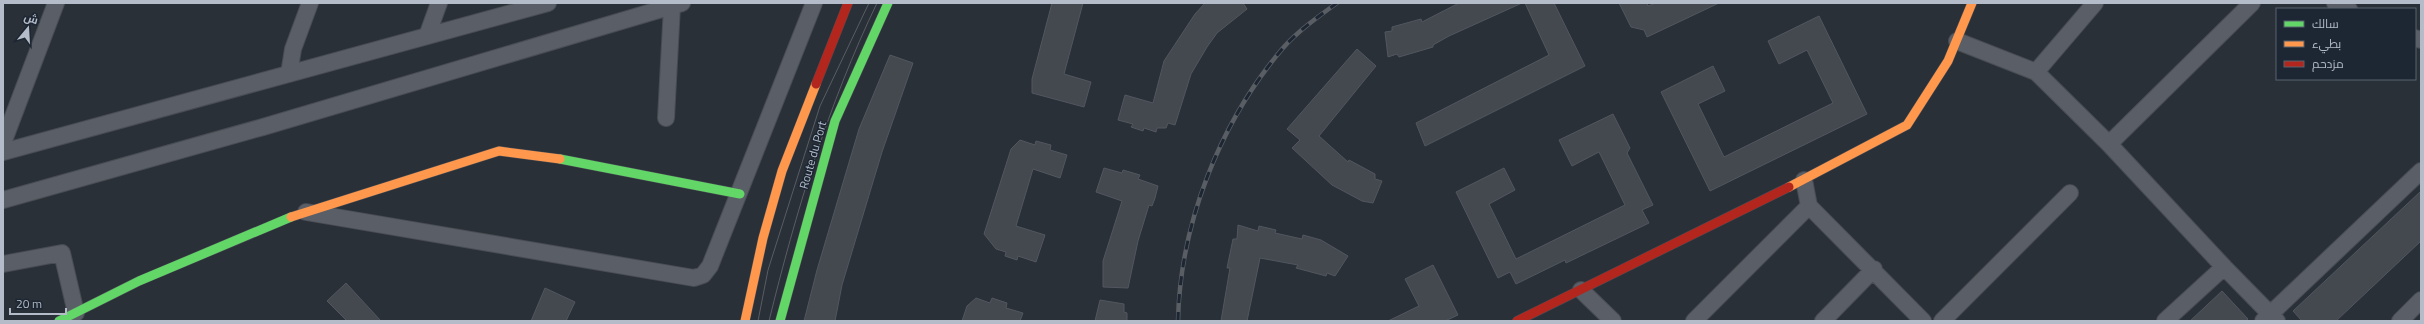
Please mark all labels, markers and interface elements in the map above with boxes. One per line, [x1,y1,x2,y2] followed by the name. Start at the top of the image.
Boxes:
[8,8,48,48] north arrow
[2276,8,2416,80] legend
[22,9,40,28] text: ش
[2312,14,2339,33] text: سالك
[2312,34,2341,54] text: بطيء
[2312,54,2344,73] text: مزدحم
[794,118,832,191] street label: Route du Port
[10,290,66,316] scale bar
[16,294,42,313] text: 20 m

